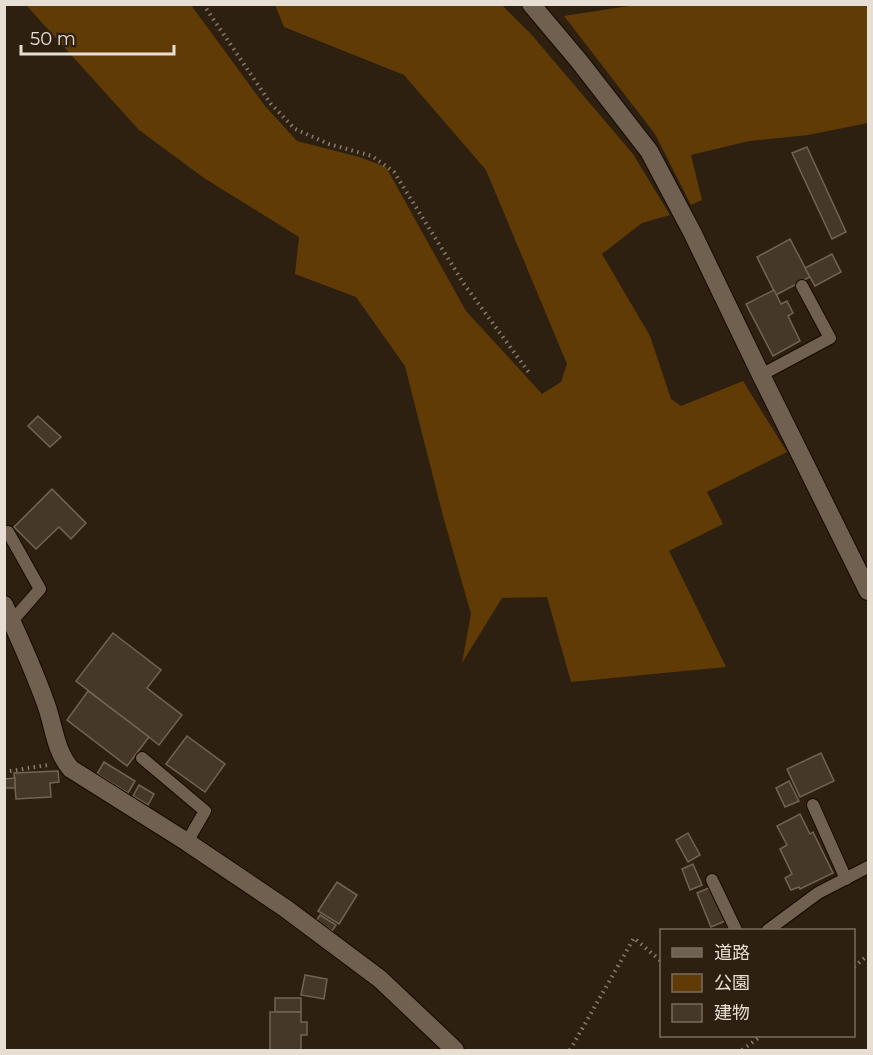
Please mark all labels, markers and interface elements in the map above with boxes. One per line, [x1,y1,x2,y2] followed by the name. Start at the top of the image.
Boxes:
[21,18,174,56] scale bar
[30,28,76,50] text: 50 m
[660,929,855,1037] legend
[714,942,750,964] text: 道路
[714,972,750,994] text: 公園
[714,1002,750,1024] text: 建物

